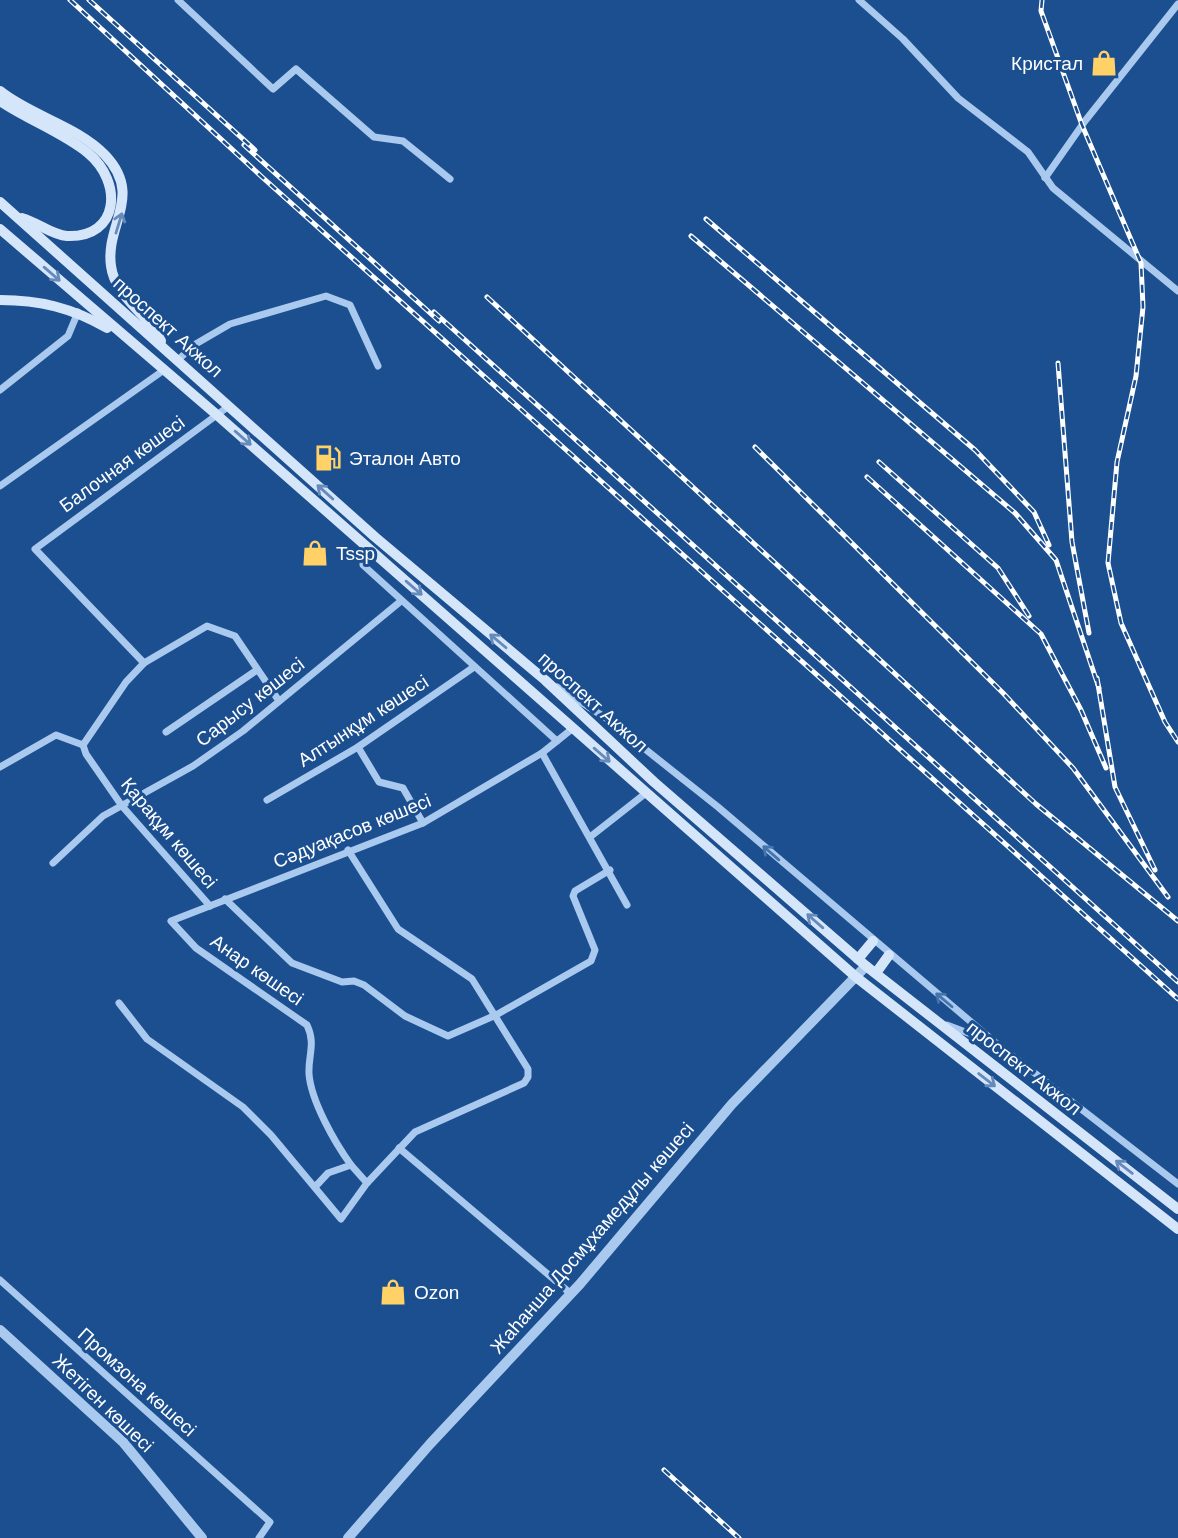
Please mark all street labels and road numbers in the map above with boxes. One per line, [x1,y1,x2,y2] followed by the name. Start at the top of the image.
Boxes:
[109,273,227,381] street label: проспект Акжол
[55,412,189,516] street label: Балочная көшесі
[534,648,652,756] street label: проспект Акжол
[192,653,308,751] street label: Сарысу көшесі
[294,671,432,771] street label: Алтынқұм көшесі
[117,774,221,892] street label: Қарақұм көшесі
[270,790,434,872] street label: Сәдуақасов көшесі
[207,930,307,1010] street label: Анар көшесі
[963,1017,1085,1119] street label: проспект Акжол
[486,1118,698,1358] street label: Жаһанша Досмұхамедұлы көшесі
[74,1324,200,1440] street label: Промзона көшесі
[48,1350,158,1456] street label: Жетіген көшесі

